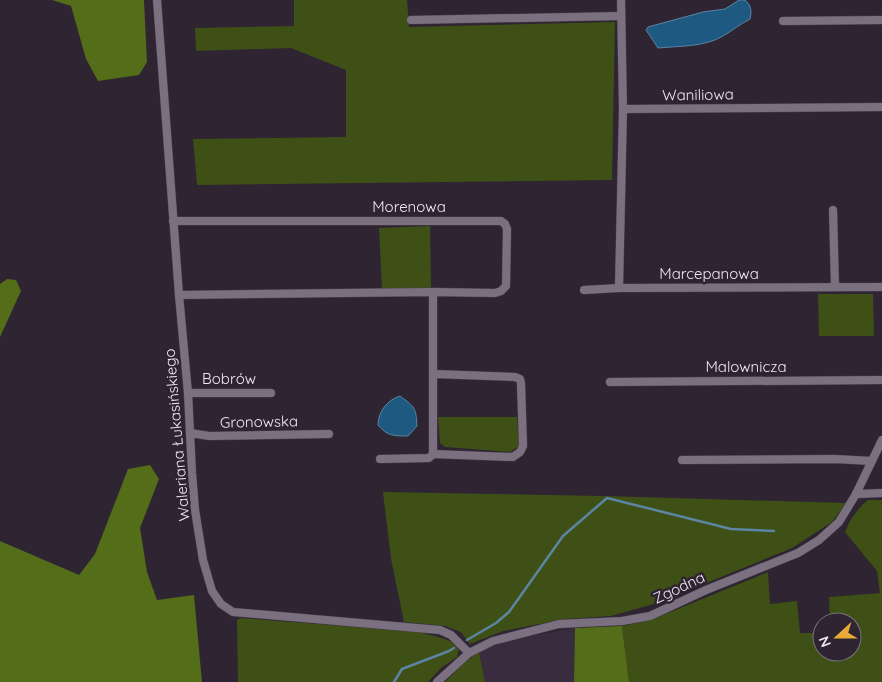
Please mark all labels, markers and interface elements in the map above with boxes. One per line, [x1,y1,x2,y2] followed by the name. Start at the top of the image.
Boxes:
[662,84,734,105] street label: Waniliowa
[372,197,446,216] street label: Morenowa
[659,264,759,283] street label: Marcepanowa
[159,348,194,522] street label: Waleriana Łukasińskiego
[705,357,787,376] street label: Malownicza
[202,369,256,388] street label: Bobrów
[220,411,298,432] street label: Gronowska
[650,567,708,608] street label: Zgodna
[812,612,862,662] north arrow
[815,634,835,650] text: N

